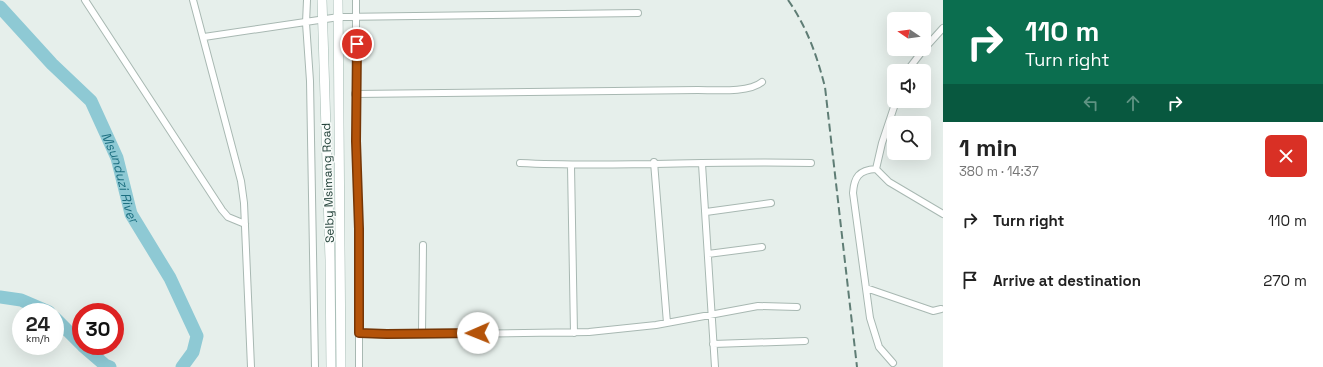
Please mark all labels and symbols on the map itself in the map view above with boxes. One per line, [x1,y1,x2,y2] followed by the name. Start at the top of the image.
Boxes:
[887,12,931,56] north arrow
[340,27,374,61] pin
[318,123,338,243] street label: Selby Msimang Road
[98,129,144,228] water label: Msunduzi River
[72,303,124,355] speed limit sign: 30
[457,312,499,354] position arrow

